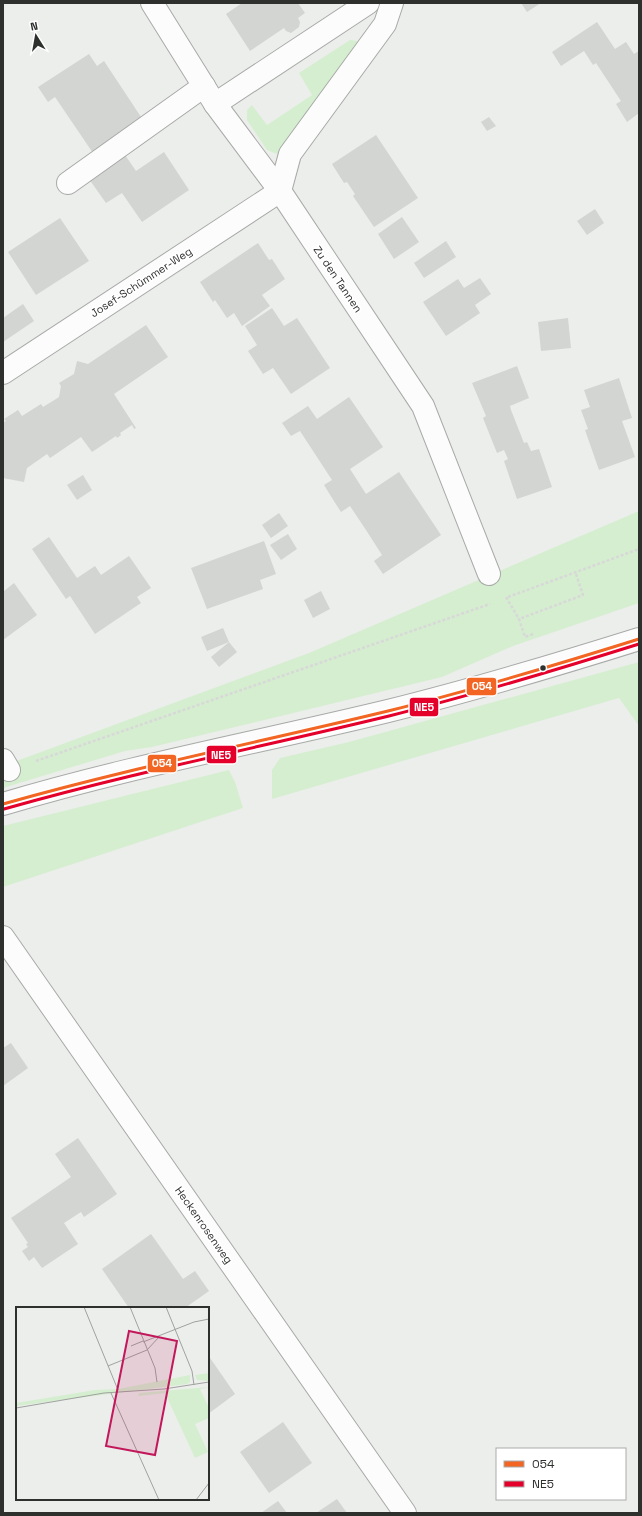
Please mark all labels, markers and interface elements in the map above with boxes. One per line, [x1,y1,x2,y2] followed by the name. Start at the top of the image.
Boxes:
[16,16,56,56] north arrow
[29,19,39,34] text: N
[311,243,365,315] street label: Zu den Tannen
[87,244,195,320] street label: Josef-Schümmer-Weg
[538,663,548,673] unlabelled marker
[466,677,497,696] line badge: 054
[472,679,492,693] text: 054
[409,697,439,717] line badge: NE5
[414,700,434,714] text: NE5
[206,745,237,764] line badge: NE5
[211,748,231,762] text: NE5
[147,754,177,773] line badge: 054
[152,756,172,770] text: 054
[172,1184,236,1266] street label: Heckenrosenweg
[16,1307,209,1500] inset map
[496,1448,626,1500] legend
[532,1456,555,1472] text: 054
[532,1476,554,1492] text: NE5

